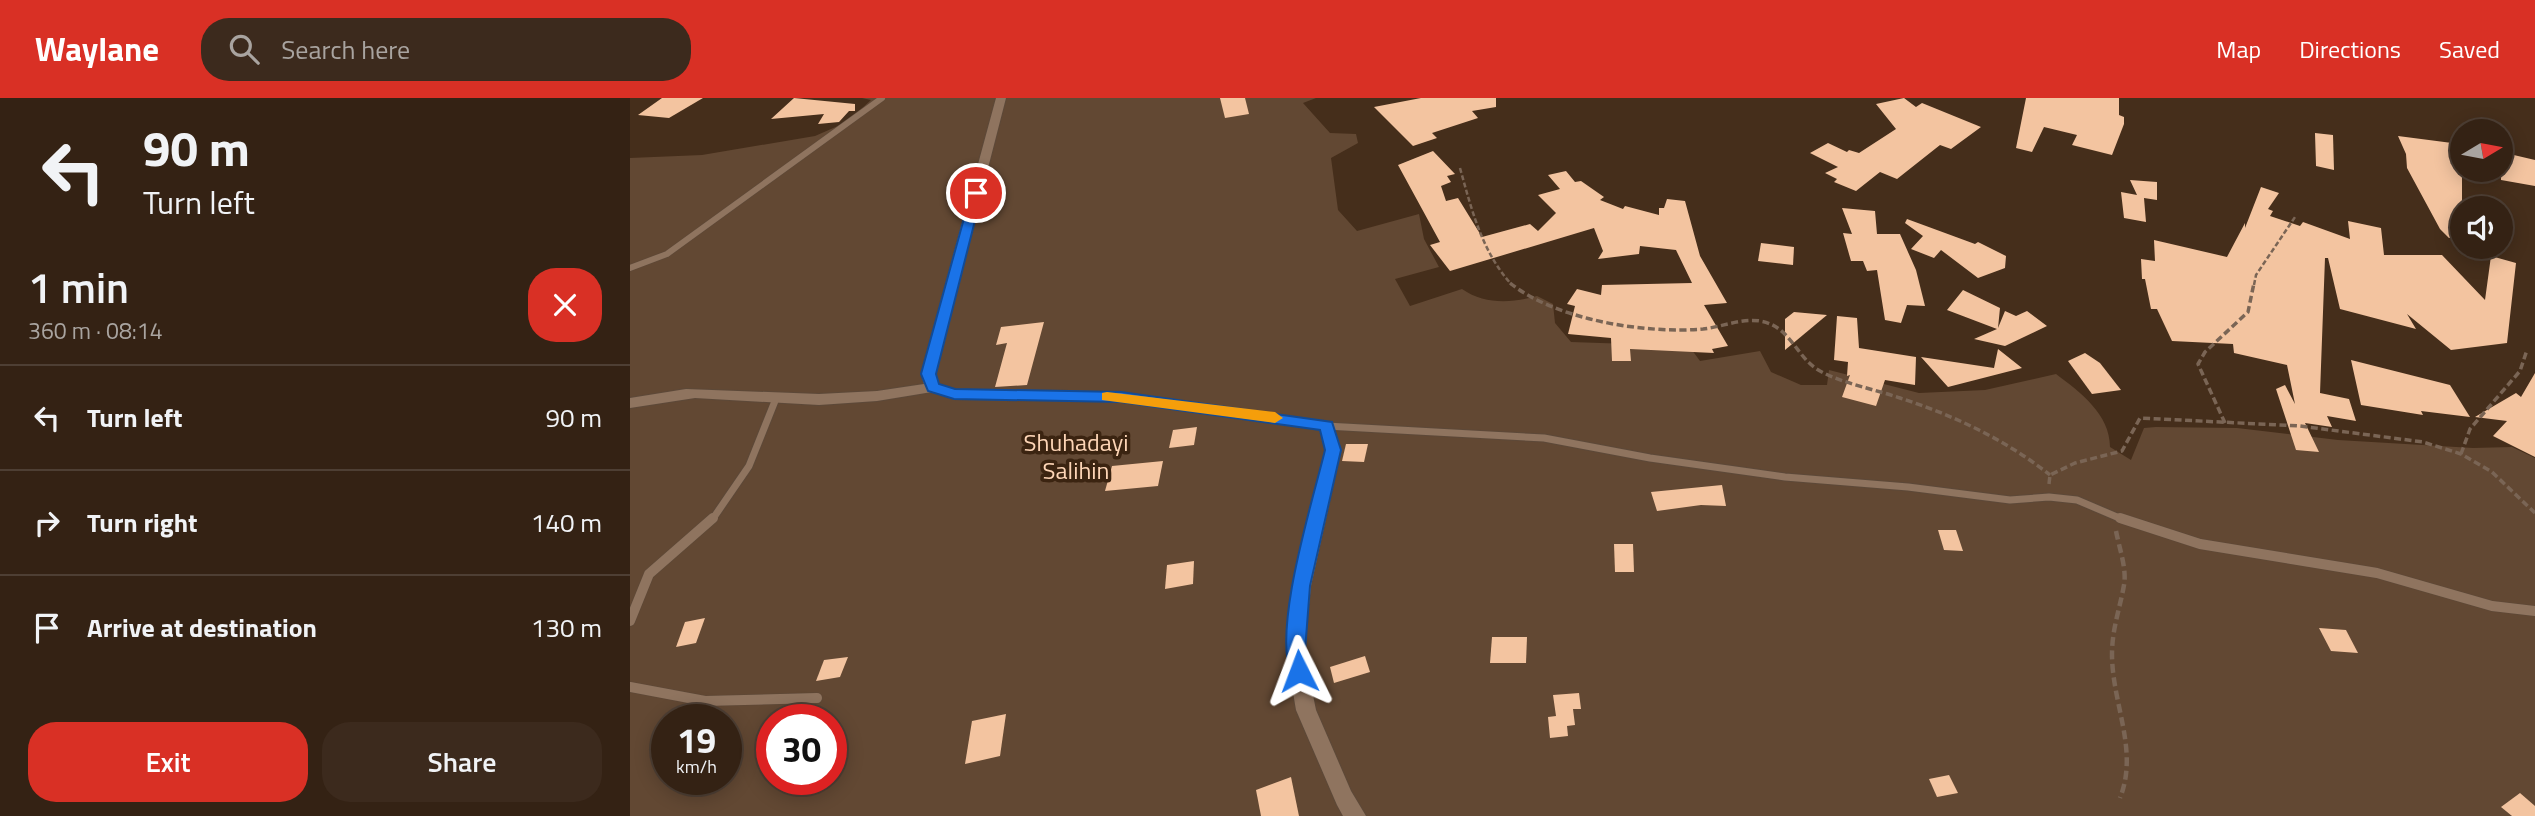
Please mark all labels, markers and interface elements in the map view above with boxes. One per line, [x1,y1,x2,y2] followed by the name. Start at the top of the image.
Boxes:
[201,18,691,81] search box
[35,24,159,74] text: Waylane
[225,30,263,68] icon: search
[281,30,410,69] text: Search here
[2216,31,2261,67] text: Map
[2299,31,2401,67] text: Directions
[2439,31,2500,67] text: Saved
[143,110,250,185] text: 90 m
[2450,119,2513,182] north arrow
[2450,119,2513,259] map controls
[28,126,119,217] icon: left
[946,163,1006,223] pin
[957,174,995,212] icon: arrive
[143,178,255,226] text: Turn left
[2450,196,2513,259] button: sound
[28,255,129,319] text: 1 min
[528,268,602,342] button: close
[28,313,163,348] text: 360 m · 08:14
[87,398,182,437] text: Turn left
[545,398,602,437] text: 90 m
[28,399,66,437] icon: left
[1024,424,1129,488] park label: Shuhadayi Salihin
[87,503,198,542] text: Turn right
[531,503,602,542] text: 140 m
[28,504,66,542] icon: right
[87,608,317,647] text: Arrive at destination
[531,608,602,647] text: 130 m
[28,609,66,647] icon: arrive
[1262,634,1336,708] position arrow
[756,704,847,795] speed limit sign: 30
[677,713,716,767] text: 19
[28,722,308,802] button: Exit
[322,722,602,802] button: Share
[676,753,717,780] text: km/h

